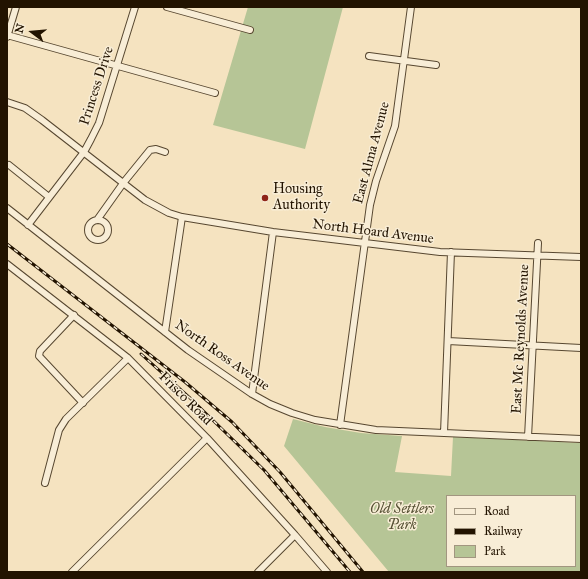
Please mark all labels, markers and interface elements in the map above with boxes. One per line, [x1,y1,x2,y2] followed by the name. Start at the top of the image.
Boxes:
[12,12,52,52] north arrow
[12,22,28,35] text: N
[76,44,118,128] street label: Princess Drive
[350,100,394,206] street label: East Alma Avenue
[273,182,330,214] place label: Housing Authority
[260,193,270,203] marker: Housing Authority
[311,216,435,248] street label: North Hoard Avenue
[509,264,533,414] street label: East Mc Reynolds Avenue
[171,317,273,395] street label: North Ross Avenue
[155,369,215,429] street label: Frisco Road
[446,495,576,567] legend
[370,502,434,534] park label: Old Settlers Park
[484,504,510,518] text: Road
[484,524,522,538] text: Railway
[484,544,506,558] text: Park

